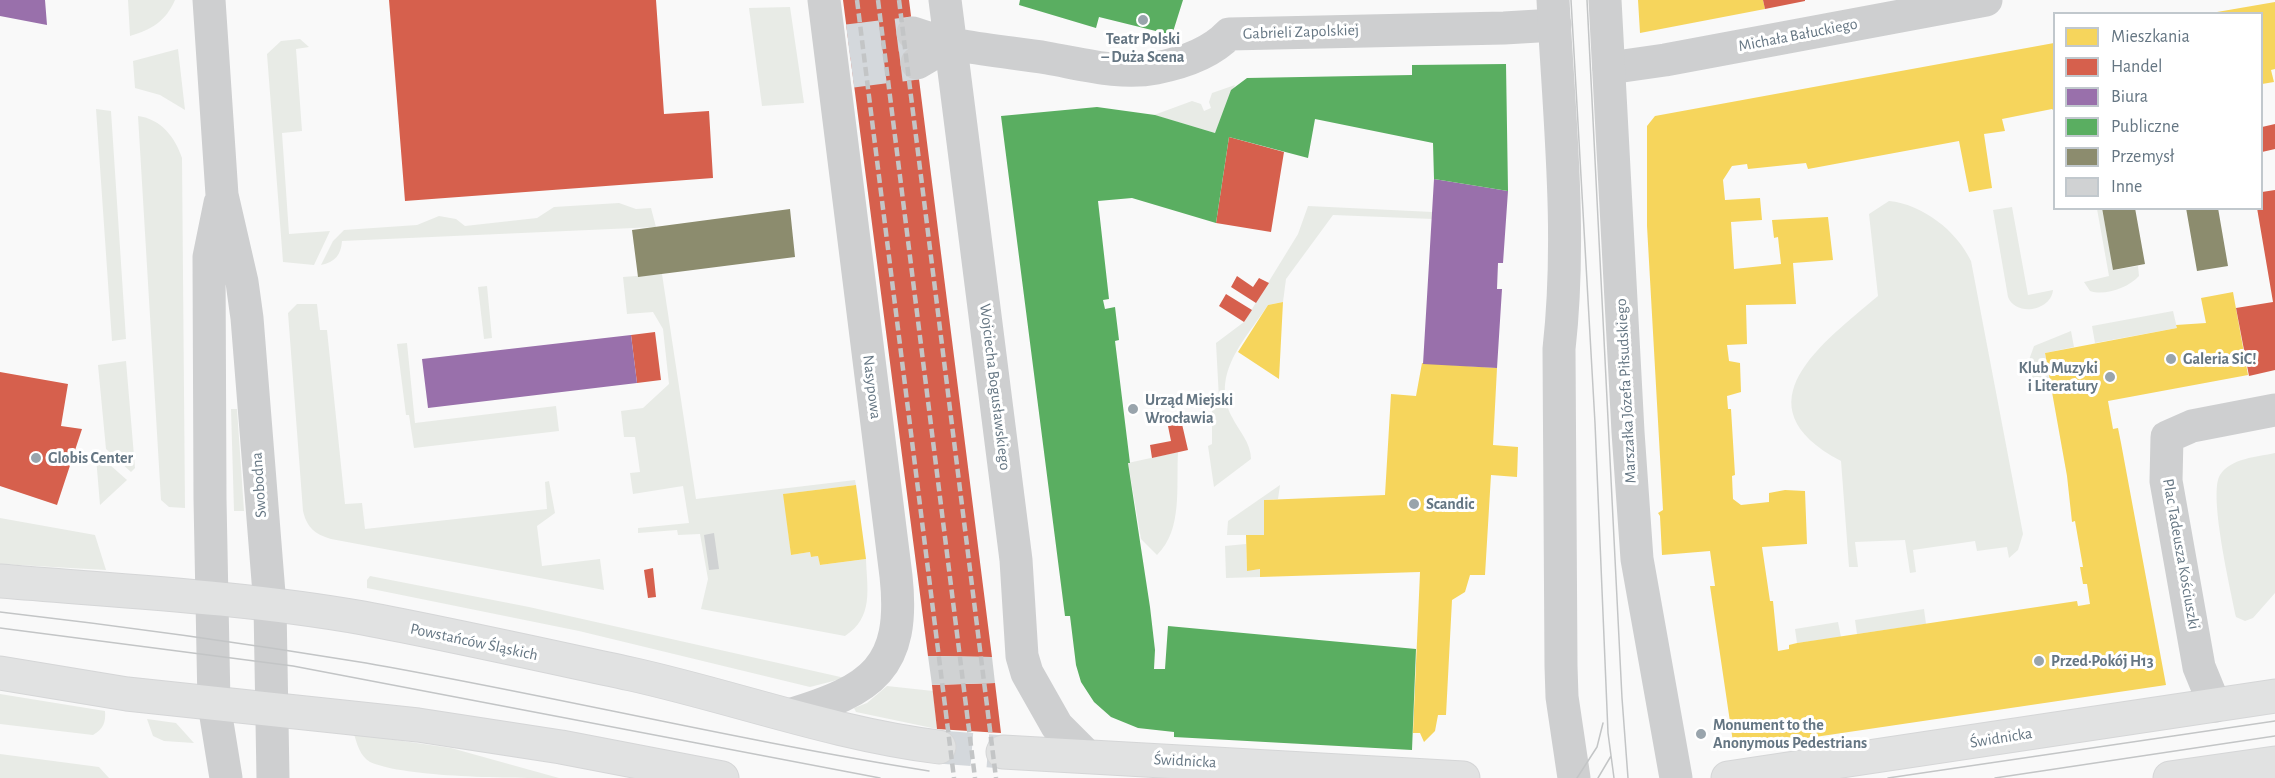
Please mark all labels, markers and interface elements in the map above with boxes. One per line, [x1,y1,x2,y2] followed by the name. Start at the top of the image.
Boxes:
[2053,12,2263,210] legend
[1136,13,1150,27] marker: Teatr Polski – Duża Scena
[1737,14,1859,56] street label: Michała Bałuckiego
[1243,20,1359,44] street label: Gabrieli Zapolskiej
[2111,28,2190,46] text: Mieszkania
[1101,29,1185,67] place label: Teatr Polski – Duża Scena
[2111,58,2162,76] text: Handel
[2111,88,2148,106] text: Biura
[2111,118,2179,136] text: Publiczne
[2111,148,2174,166] text: Przemysł
[2111,178,2142,196] text: Inne
[1612,298,1640,484] street label: Marszałka Józefa Piłsudskiego
[975,303,1015,471] street label: Wojciecha Bogusławskiego
[2183,349,2256,369] place label: Galeria SiC!
[2164,352,2178,366] marker: Galeria SiC!
[859,354,885,420] street label: Nasypowa
[2018,358,2098,396] place label: Klub Muzyki i Literatury
[2103,370,2117,384] marker: Klub Muzyki i Literatury
[1145,390,1233,428] place label: Urząd Miejski Wrocławia
[1126,402,1140,416] marker: Urząd Miejski Wrocławia
[48,448,133,468] place label: Globis Center
[29,451,43,465] marker: Globis Center
[247,452,271,518] street label: Swobodna
[2158,477,2204,631] street label: Plac Tadeusza Kościuszki
[1426,494,1475,514] place label: Scandic
[1407,497,1421,511] marker: Scandic
[408,619,540,665] street label: Powstańców Śląskich
[2051,651,2154,671] place label: Przed·Pokój H13
[2032,654,2046,668] marker: Przed·Pokój H13
[1713,715,1867,753] place label: Monument to the Anonymous Pedestrians
[1968,724,2034,752] street label: Świdnicka
[1694,727,1708,741] marker: Monument to the Anonymous Pedestrians
[1153,750,1217,772] street label: Świdnicka

